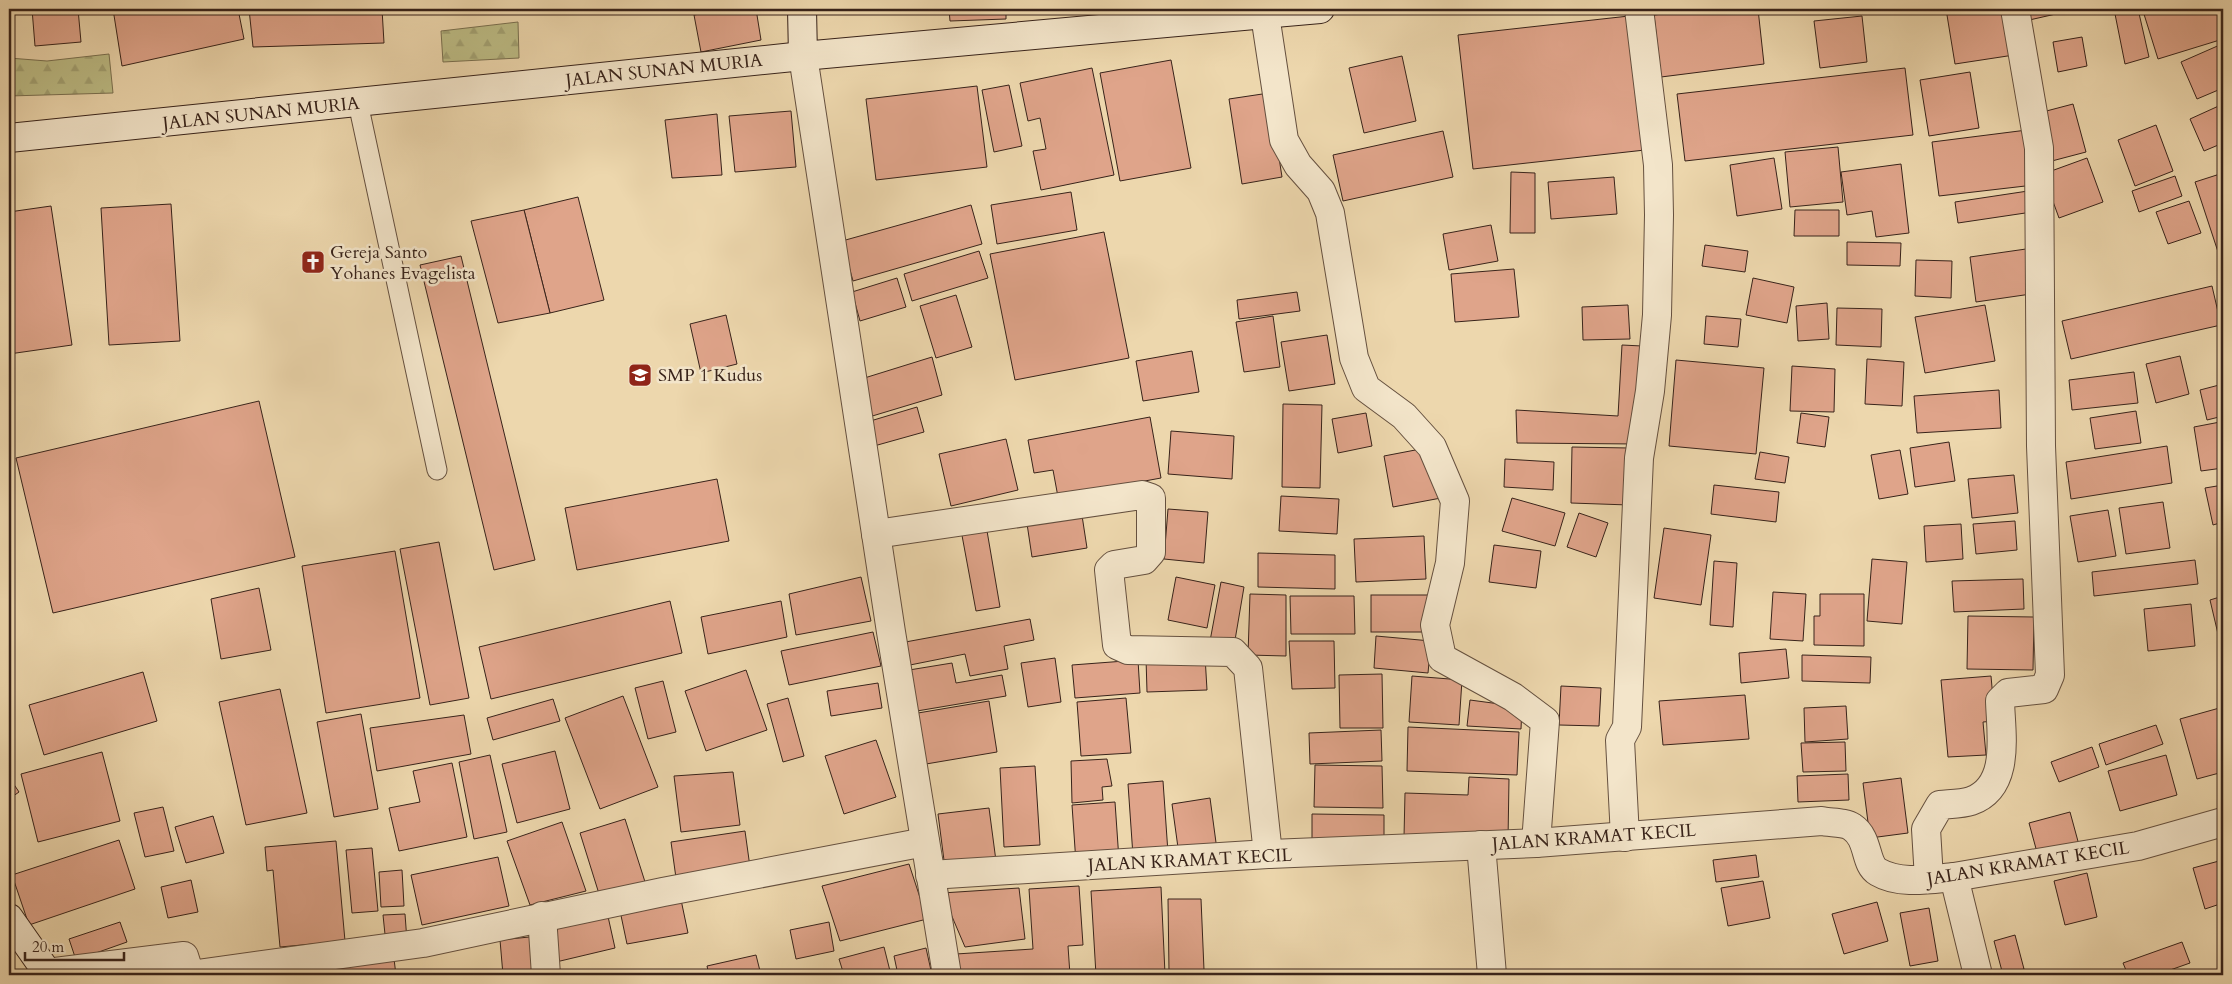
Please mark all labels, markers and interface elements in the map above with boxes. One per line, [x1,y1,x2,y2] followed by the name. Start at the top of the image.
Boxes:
[561,48,764,94] street label: JALAN SUNAN MURIA
[158,91,361,137] street label: JALAN SUNAN MURIA
[330,240,476,286] place label: Gereja Santo Yohanes Evagelista
[300,249,326,275] church icon: Gereja Santo Yohanes Evagelista
[627,362,653,388] school or university icon: SMP 1 Kudus
[658,363,762,388] place label: SMP 1 Kudus
[1488,818,1697,857] street label: JALAN KRAMAT KECIL
[1922,835,2131,892] street label: JALAN KRAMAT KECIL
[1084,843,1293,878] street label: JALAN KRAMAT KECIL
[25,929,124,961] scale bar
[32,937,64,957] text: 20 m

